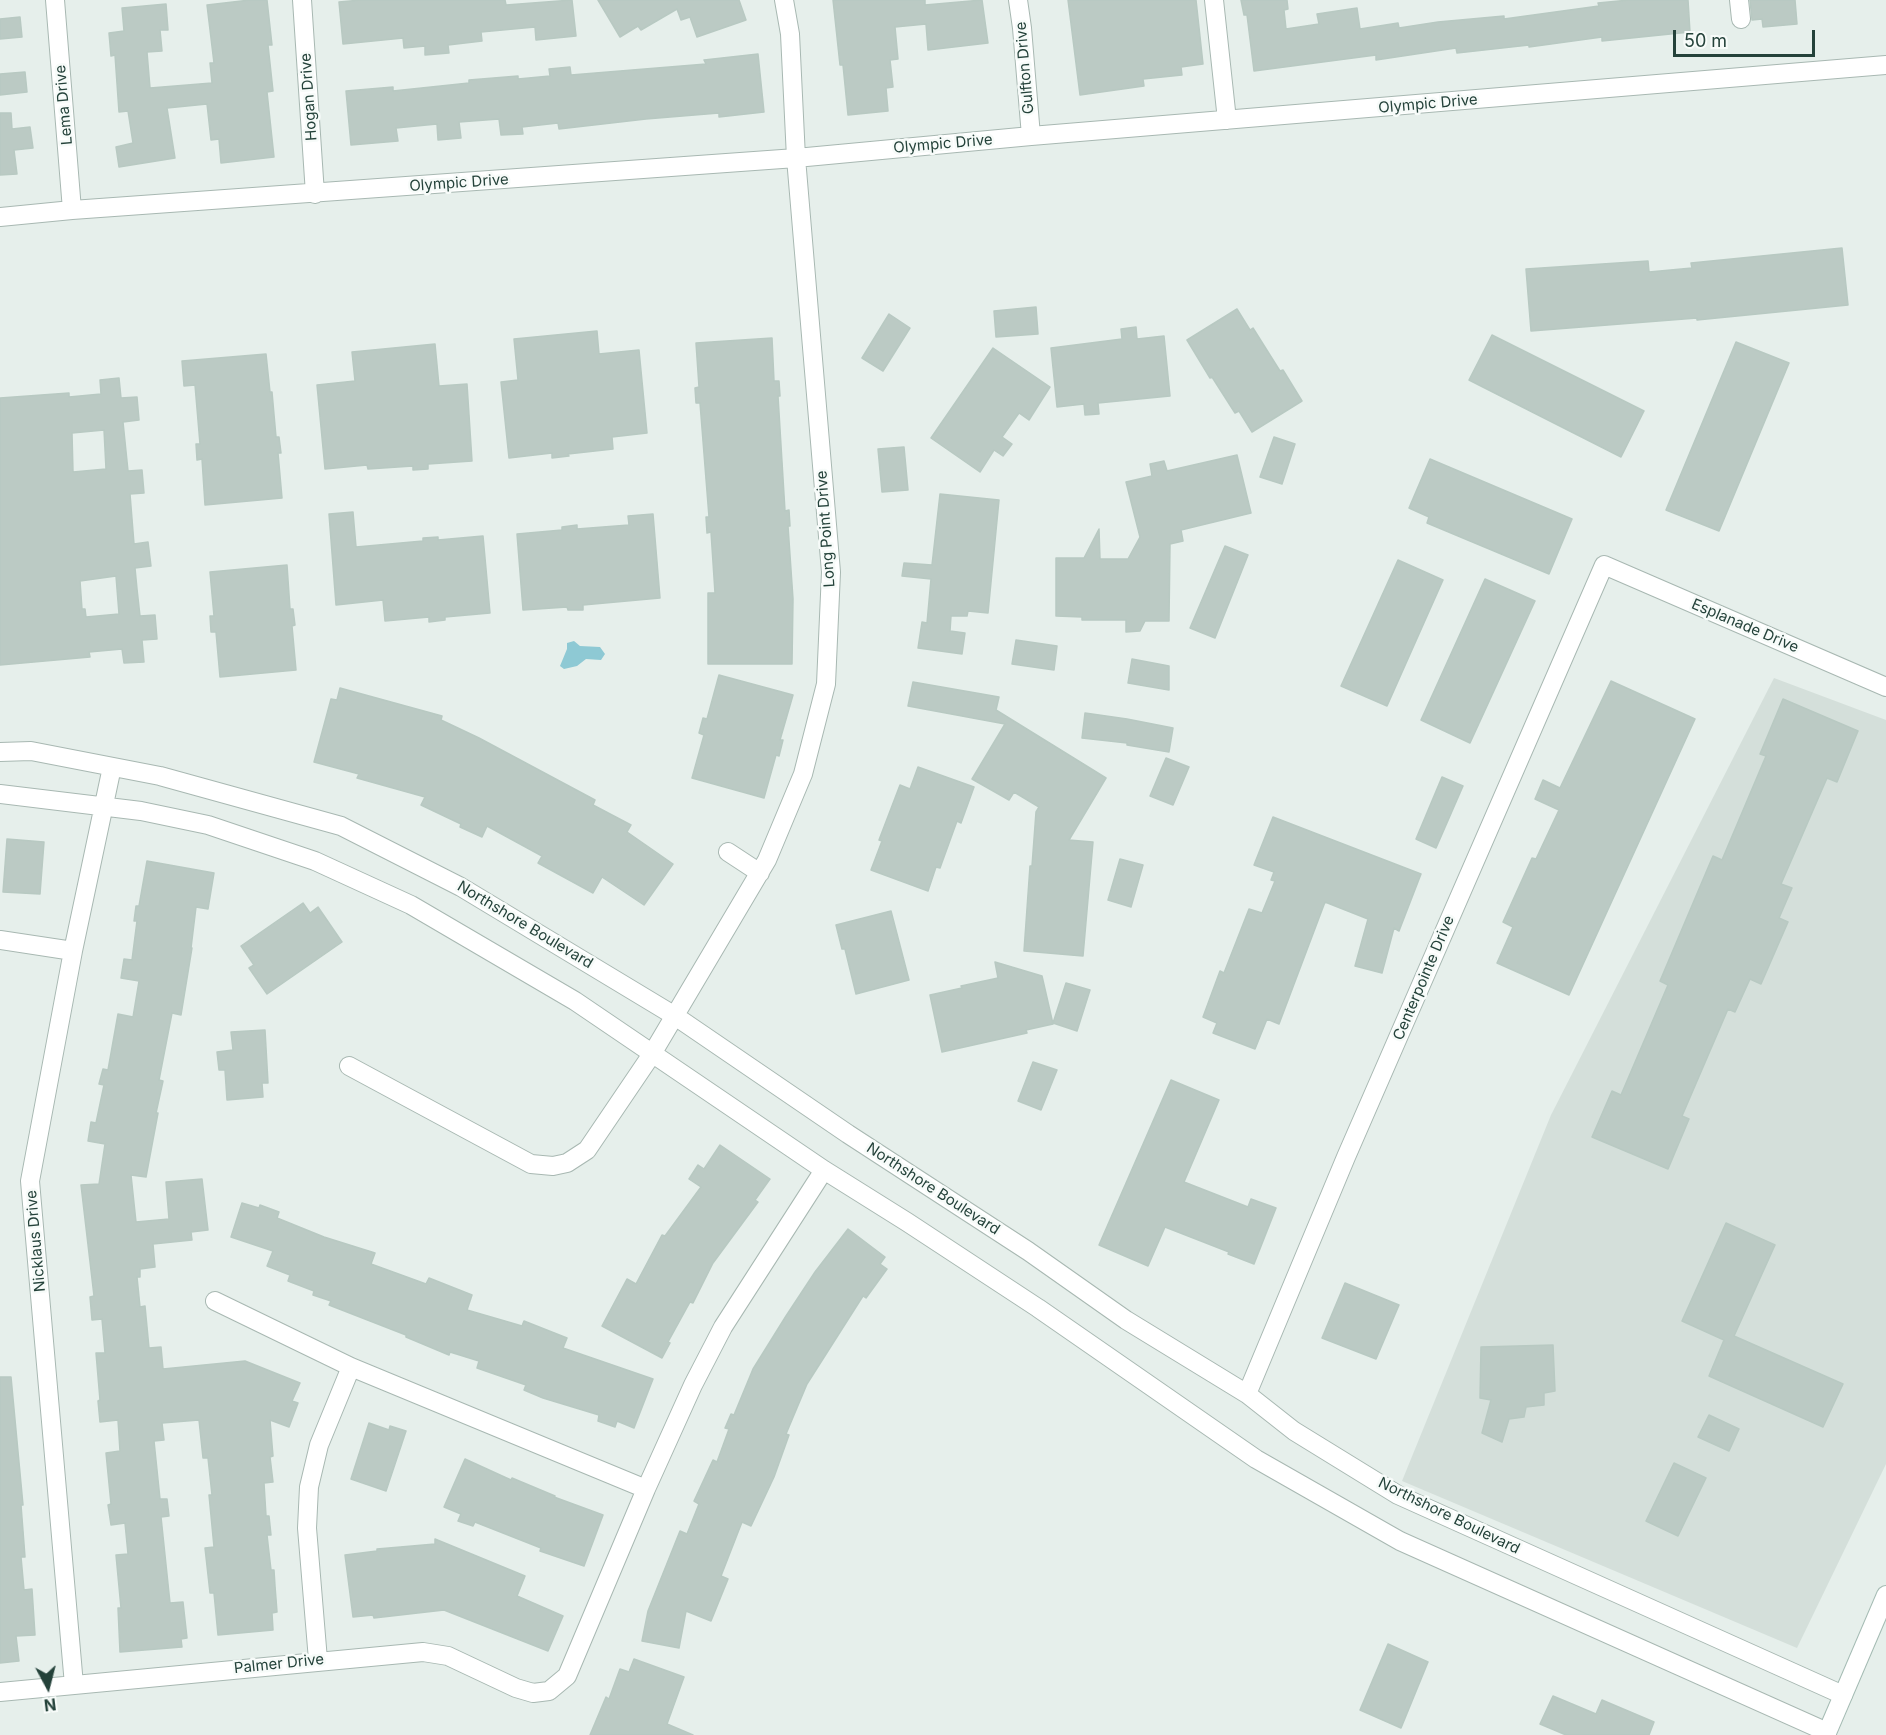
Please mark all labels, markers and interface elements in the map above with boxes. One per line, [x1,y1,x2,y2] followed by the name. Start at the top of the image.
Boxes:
[1676,18,1818,56] scale bar
[1012,21,1038,115] street label: Gulfton Drive
[1684,30,1727,51] text: 50 m
[297,52,321,142] street label: Hogan Drive
[52,64,76,146] street label: Lema Drive
[1378,91,1478,117] street label: Olympic Drive
[893,131,993,157] street label: Olympic Drive
[409,171,509,195] street label: Olympic Drive
[813,470,839,588] street label: Long Point Drive
[1689,595,1801,657] street label: Esplanade Drive
[454,877,596,973] street label: Northshore Boulevard
[1390,913,1458,1043] street label: Centerpointe Drive
[863,1139,1003,1239] street label: Northshore Boulevard
[23,1189,49,1293] street label: Nicklaus Drive
[1375,1474,1523,1558] street label: Northshore Boulevard
[233,1650,325,1678] street label: Palmer Drive
[18,1657,78,1717] north arrow
[43,1694,57,1716] text: N

